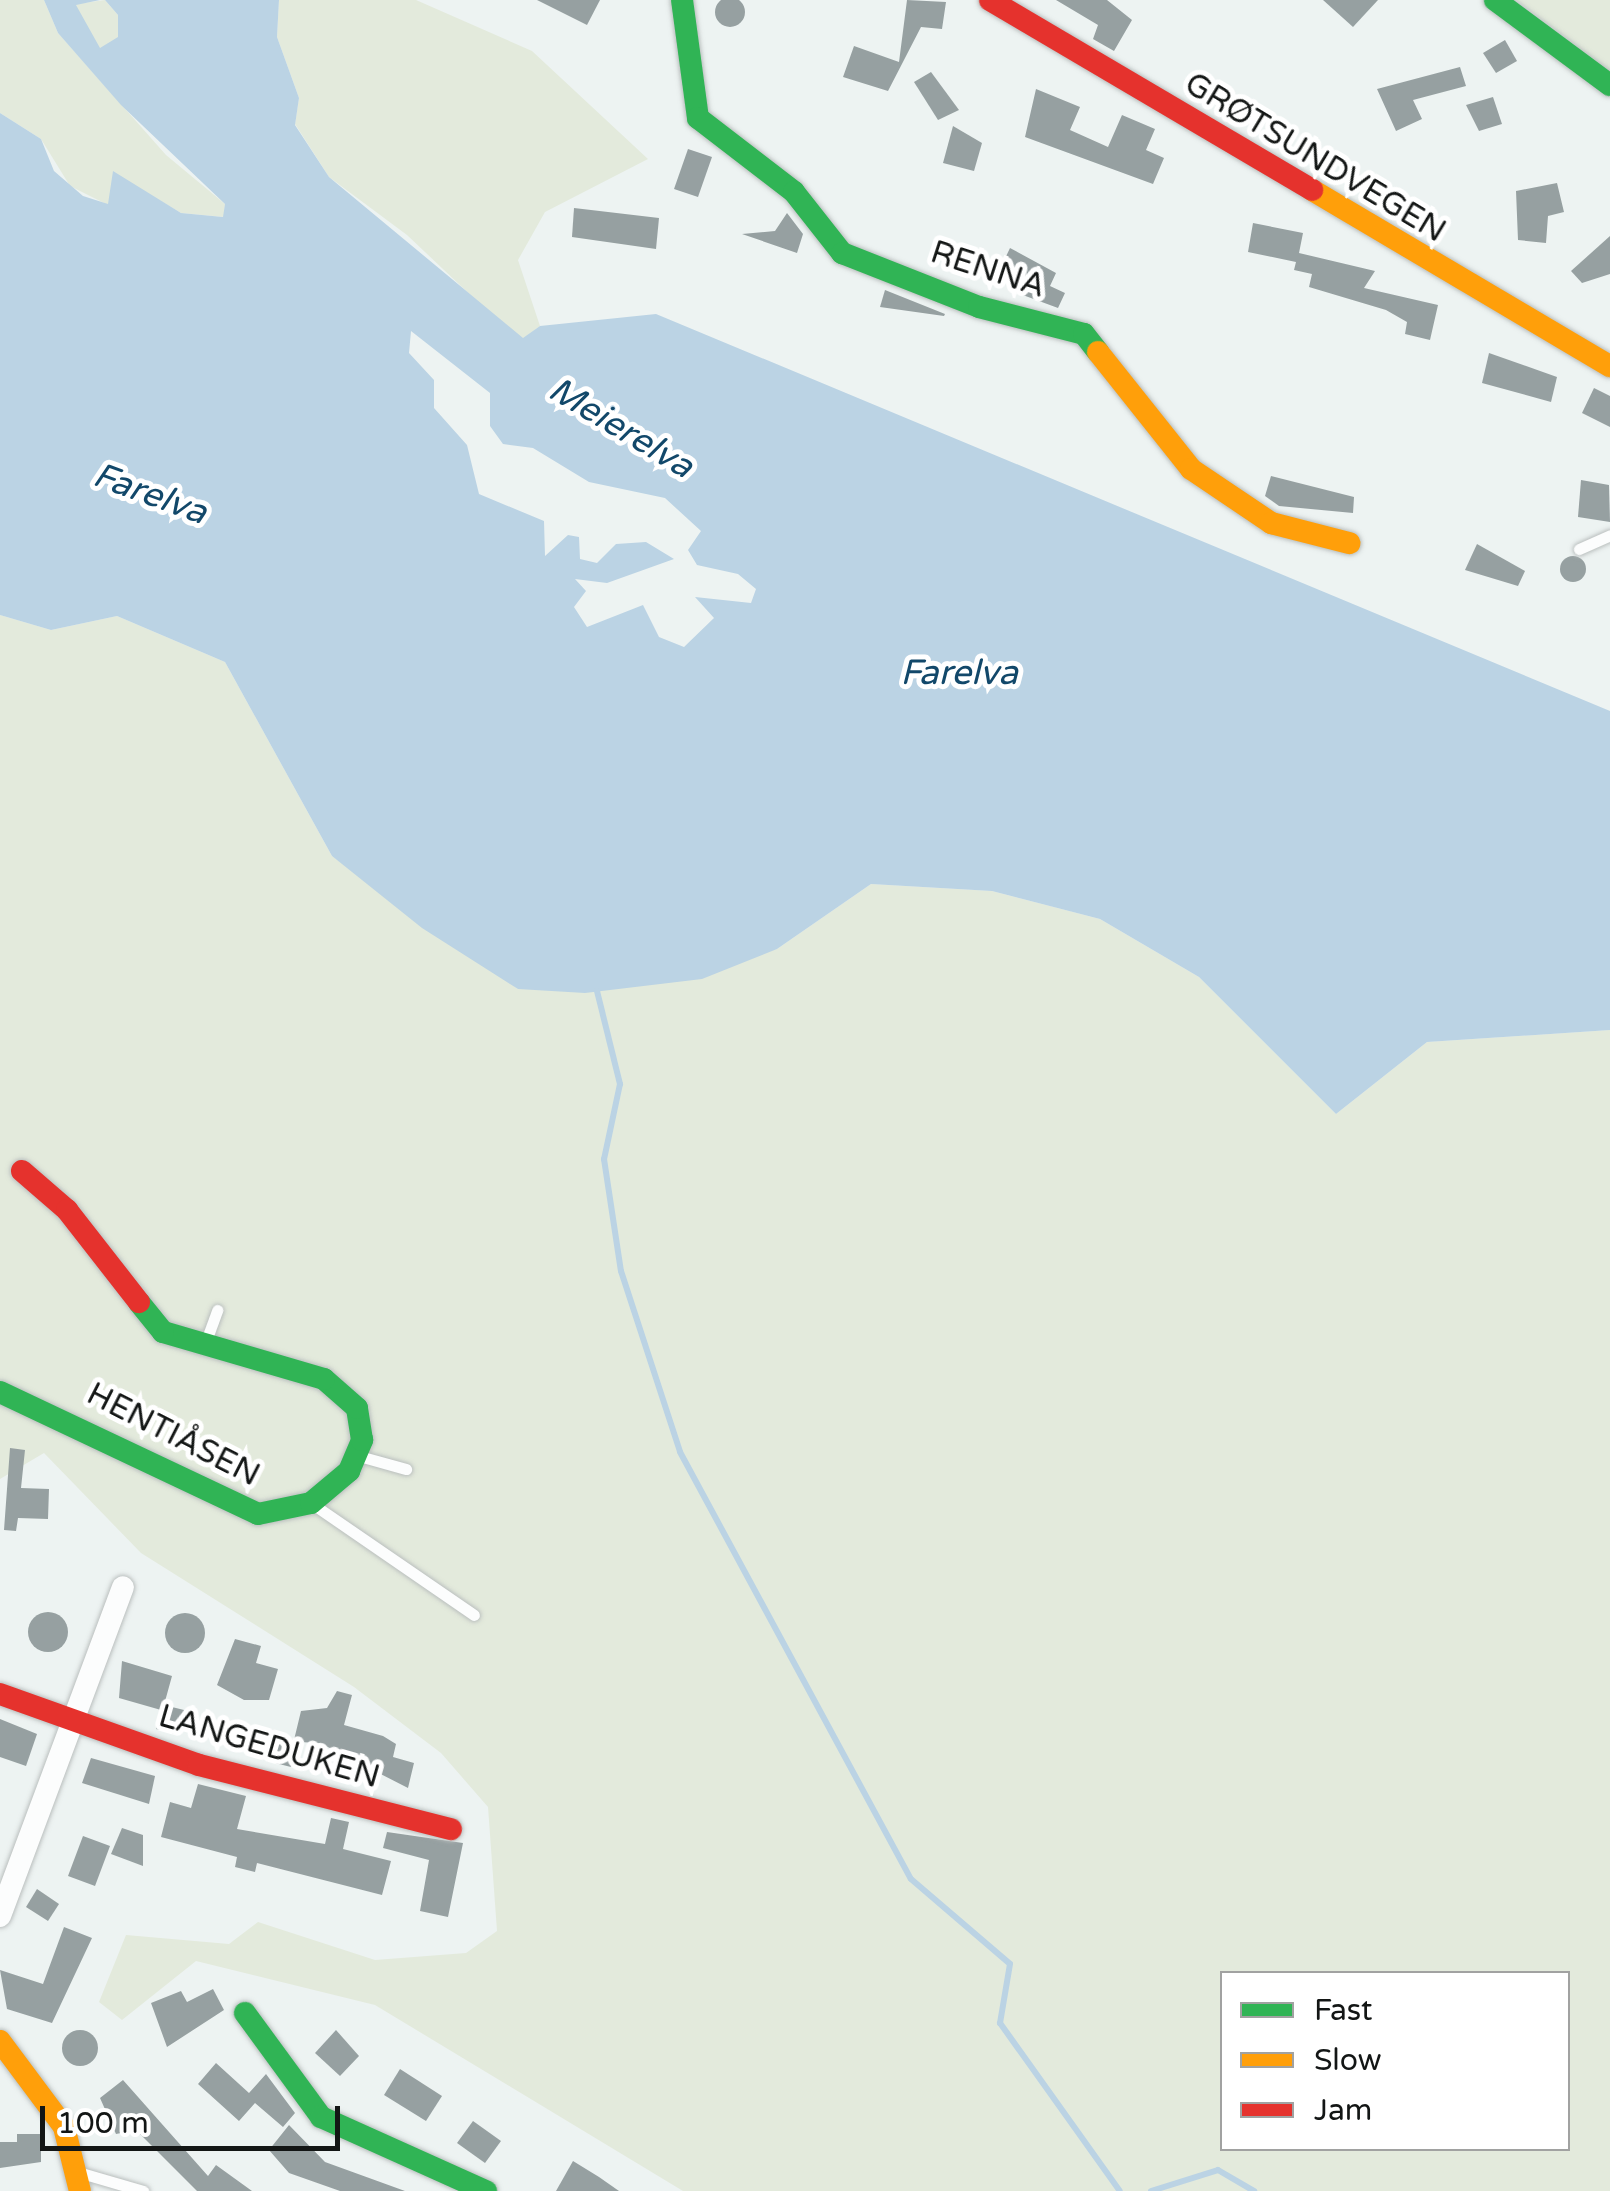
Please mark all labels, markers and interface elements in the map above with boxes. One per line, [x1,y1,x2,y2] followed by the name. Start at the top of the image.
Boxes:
[1178,65,1452,251] street label: GRØTSUNDVEGEN
[926,233,1050,307] street label: RENNA
[541,369,701,487] water label: Meierelva
[88,454,212,534] water label: Farelva
[900,652,1018,694] water label: Farelva
[80,1375,266,1495] street label: HENTIÅSEN
[154,1697,384,1797] street label: LANGEDUKEN
[1220,1971,1570,2151] legend
[1314,1992,1373,2029] text: Fast
[1314,2042,1382,2079] text: Slow
[45,2086,345,2148] scale bar
[1314,2092,1372,2129] text: Jam
[57,2105,149,2142] text: 100 m

